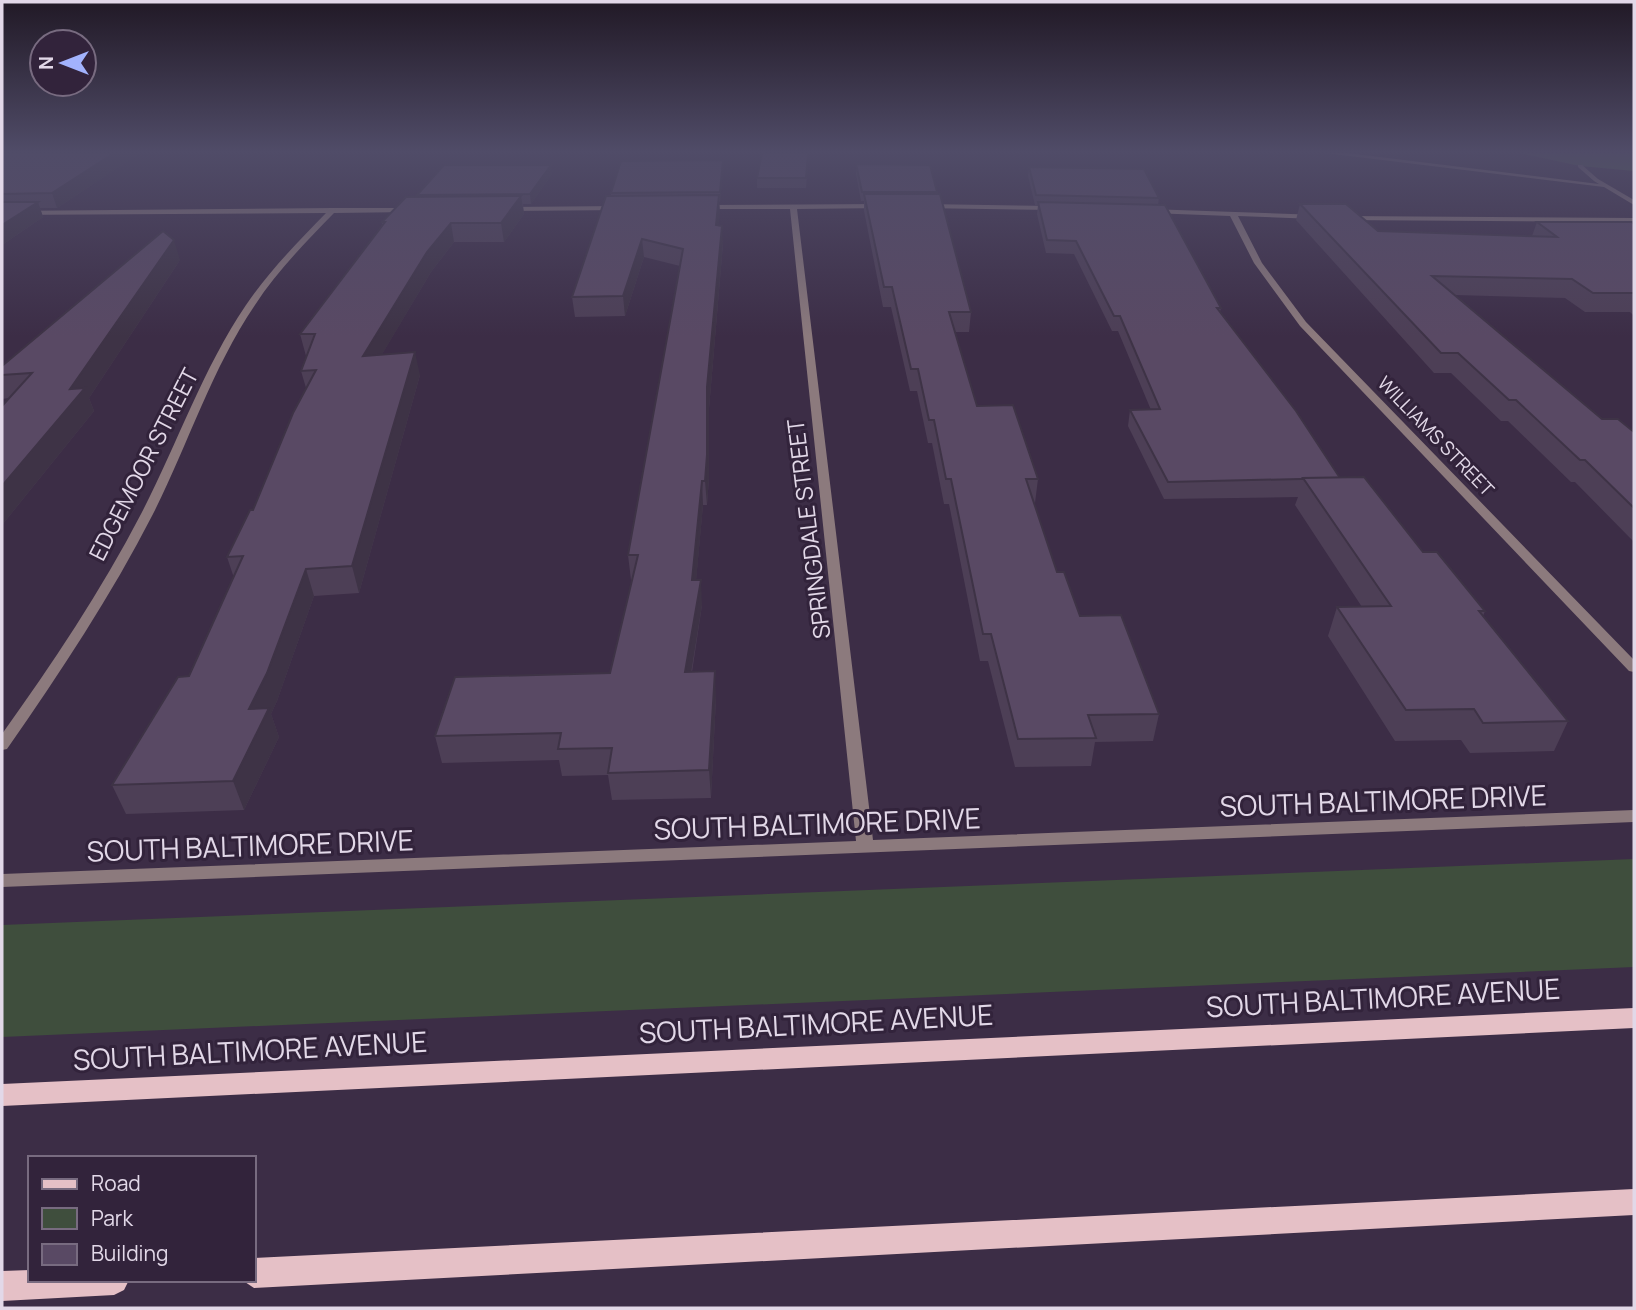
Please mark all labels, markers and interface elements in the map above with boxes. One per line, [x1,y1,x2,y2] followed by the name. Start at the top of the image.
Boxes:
[28,28,98,98] north arrow
[33,56,59,70] text: N
[81,362,205,566] street label: EDGEMOOR STREET
[1372,370,1501,502] street label: WILLIAMS STREET
[779,417,837,641] street label: SPRINGDALE STREET
[1219,775,1547,825] street label: SOUTH BALTIMORE DRIVE
[653,798,981,848] street label: SOUTH BALTIMORE DRIVE
[86,820,414,870] street label: SOUTH BALTIMORE DRIVE
[1205,969,1561,1025] street label: SOUTH BALTIMORE AVENUE
[638,995,994,1051] street label: SOUTH BALTIMORE AVENUE
[72,1022,428,1078] street label: SOUTH BALTIMORE AVENUE
[28,1156,256,1282] legend
[91,1169,141,1197] text: Road
[91,1204,133,1232] text: Park
[91,1239,168,1267] text: Building

